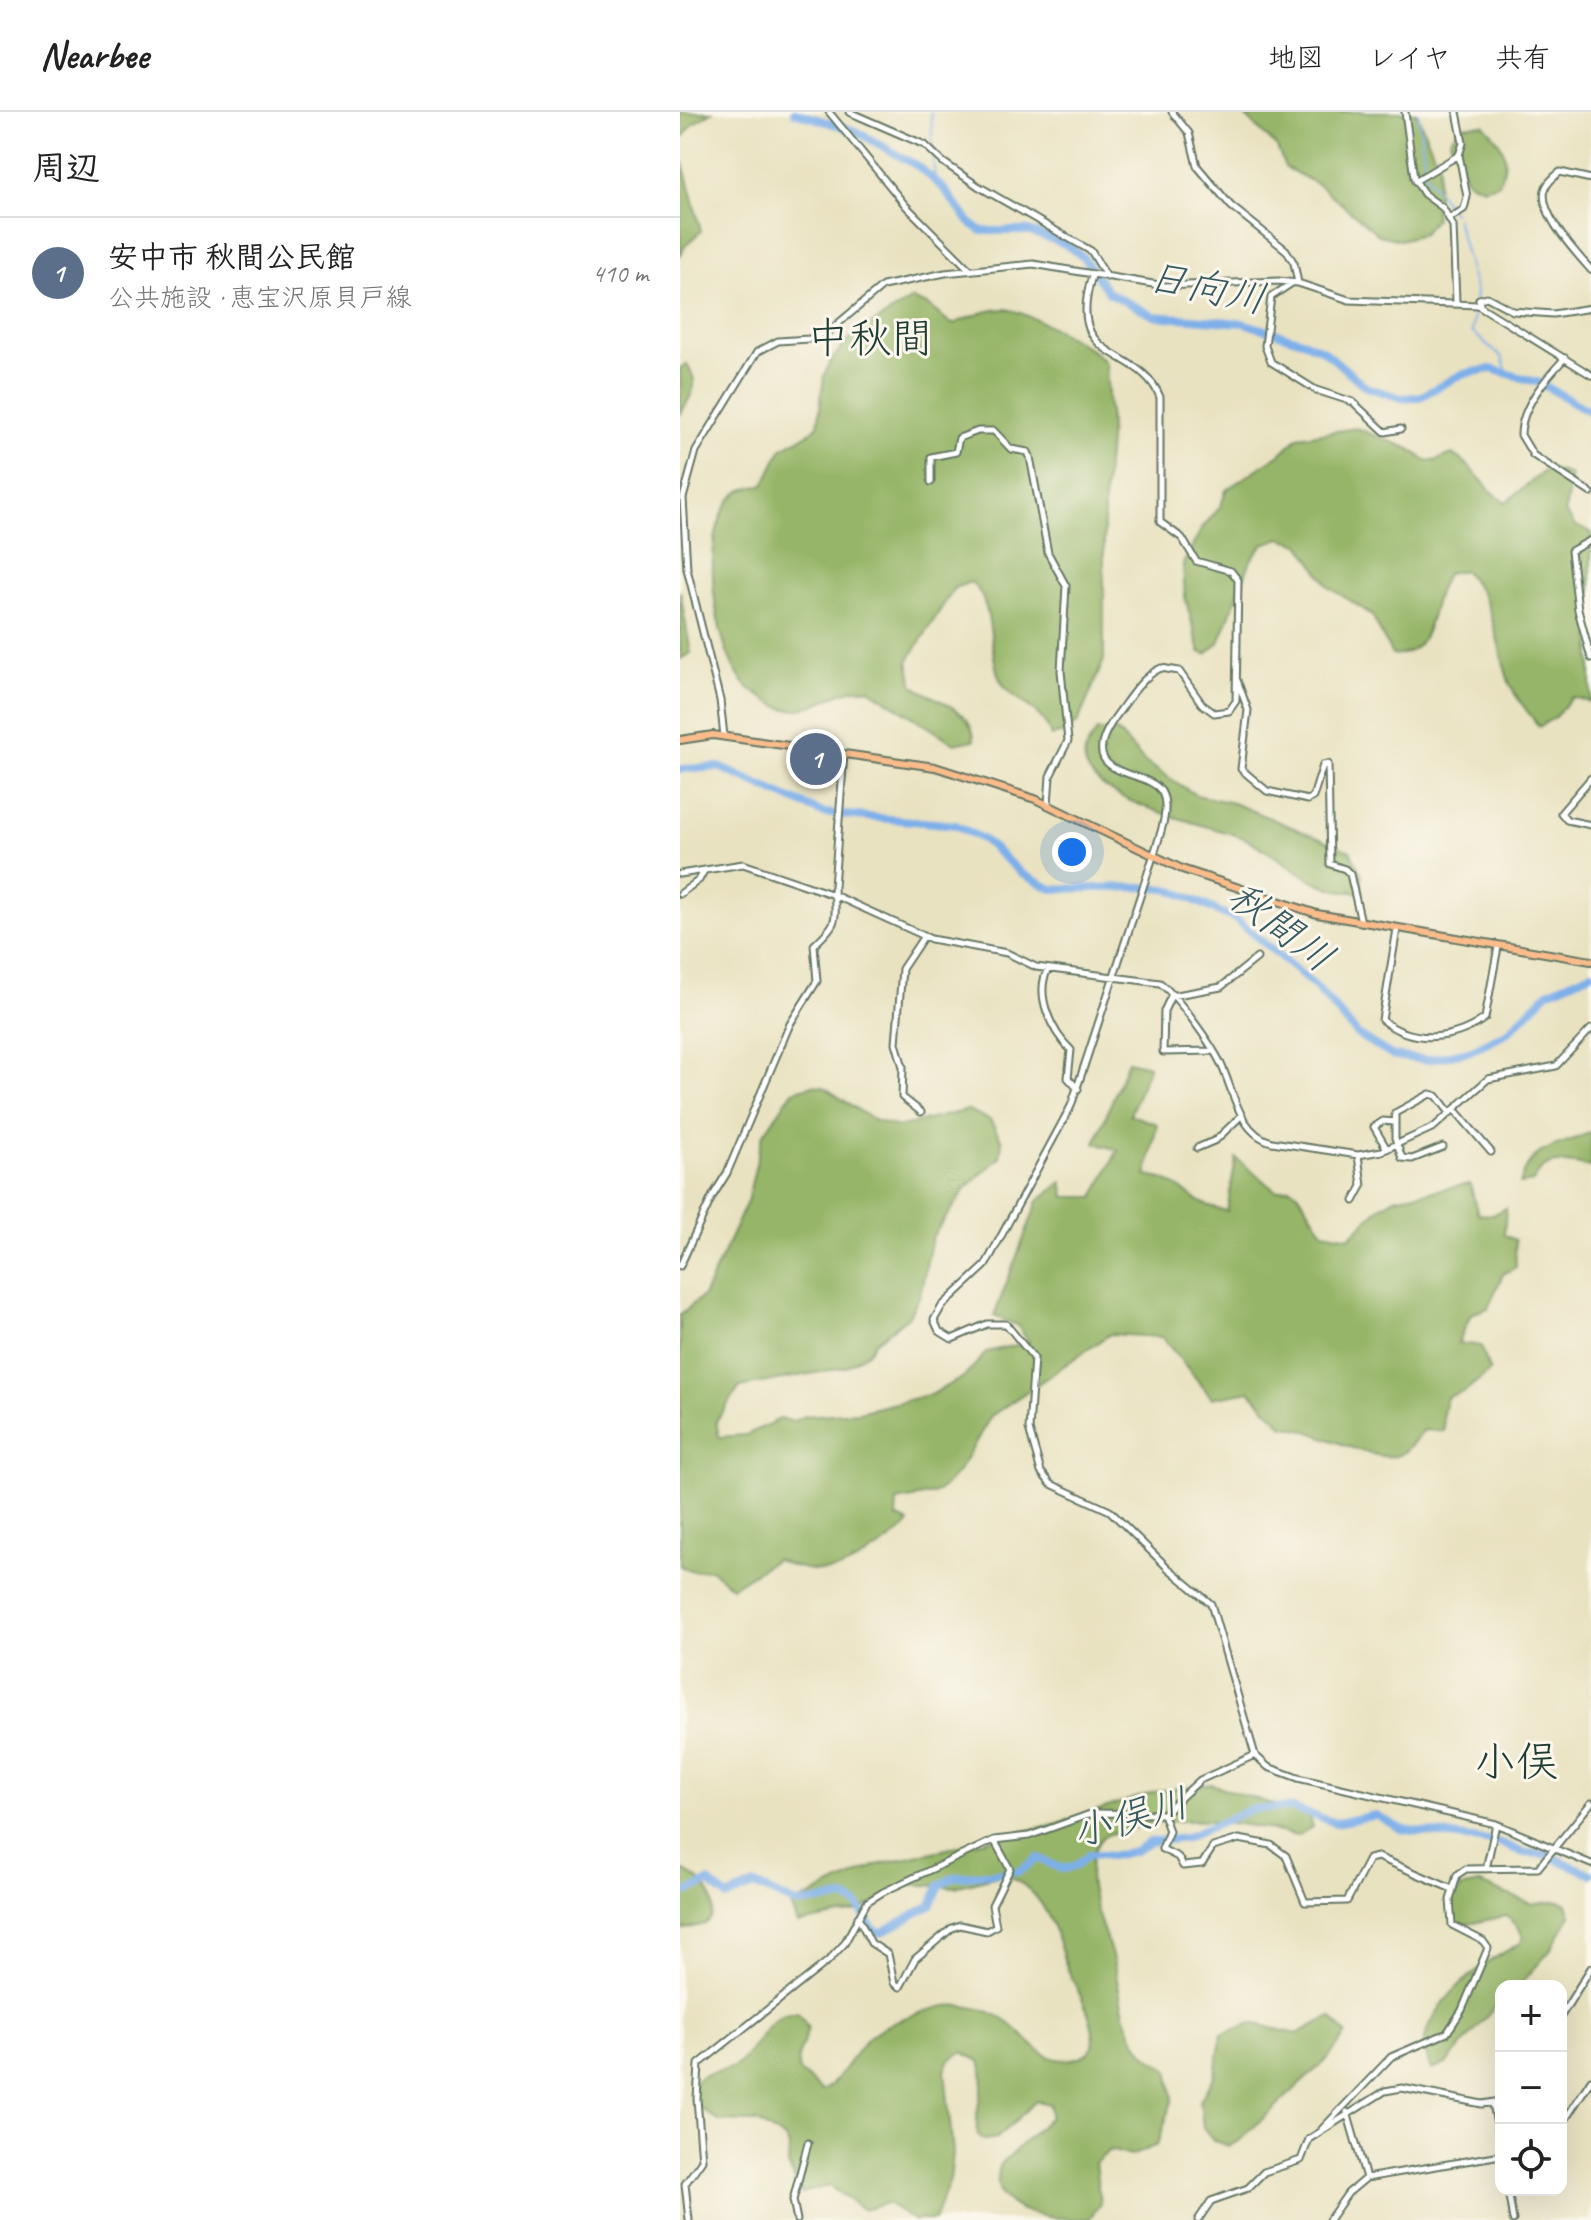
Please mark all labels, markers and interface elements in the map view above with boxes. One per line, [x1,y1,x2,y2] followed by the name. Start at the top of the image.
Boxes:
[40,32,148,79] text: Nearbee
[1268,40,1324,75] text: 地図
[1368,40,1451,75] text: レイヤ
[1495,40,1551,75] text: 共有
[32,146,100,189] text: 周辺
[108,238,355,276] text: 安中市 秋間公民館
[1143,251,1271,325] water label: 日向川
[52,257,64,290] text: 1
[592,257,648,290] text: 410 m
[108,281,411,314] text: 公共施設 · 恵宝沢原貝戸線
[807,312,933,365] district label: 中秋間
[790,729,842,789] pin: 1
[1052,832,1092,872] your location
[1218,871,1344,983] water label: 秋間川
[1474,1736,1558,1789] district label: 小俣
[1065,1777,1195,1859] water label: 小俣川
[1495,1980,1567,2196] map controls
[1495,1980,1567,2052] button: +
[1495,2052,1567,2124] button: −
[1495,2124,1567,2196] button: locate

